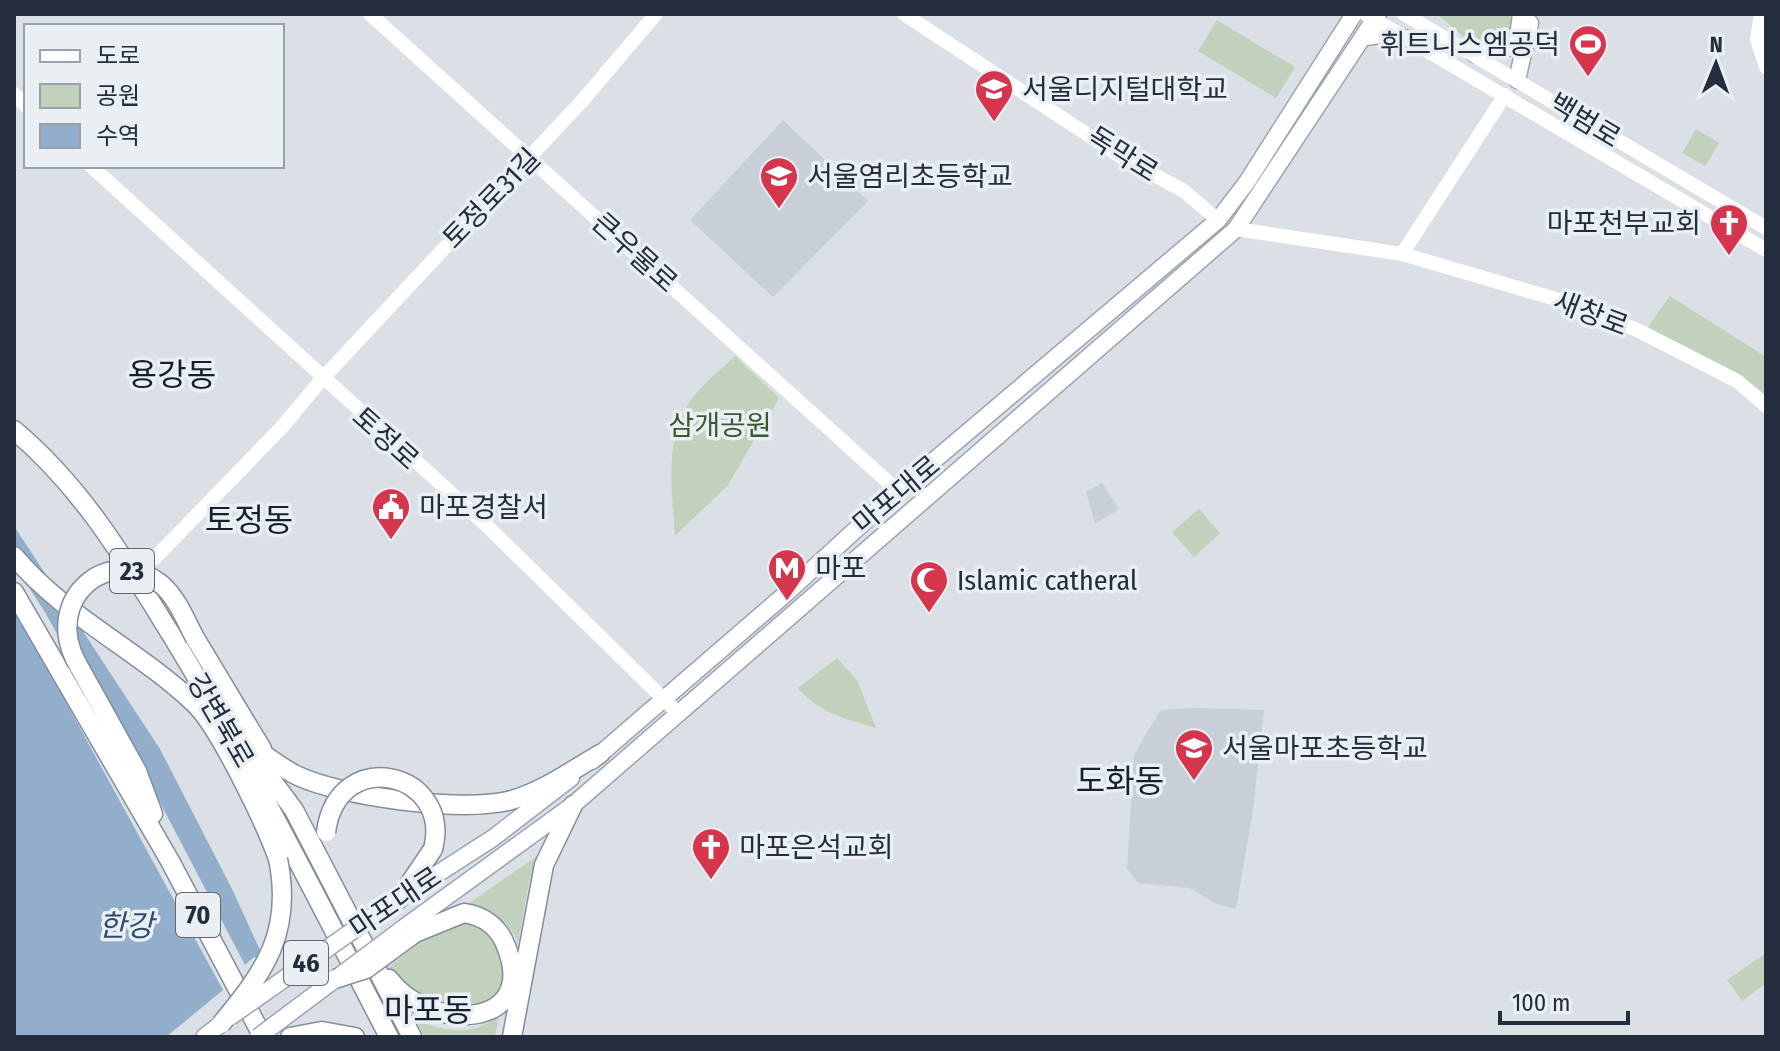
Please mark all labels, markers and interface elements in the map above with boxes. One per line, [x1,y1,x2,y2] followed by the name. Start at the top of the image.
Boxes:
[1567,23,1609,78] sports icon: 휘트니스엠공덕
[24,24,284,168] legend
[1676,24,1756,104] north arrow
[1380,28,1560,61] place label: 휘트니스엠공덕
[1710,31,1723,58] text: N
[96,42,140,70] text: 도로
[973,68,1015,123] school or university icon: 서울디지털대학교
[1022,73,1228,106] place label: 서울디지털대학교
[96,82,140,110] text: 공원
[1543,86,1626,154] street label: 백범로
[1081,120,1164,189] street label: 독막로
[96,122,140,150] text: 수역
[436,142,547,255] street label: 토정로31길
[758,155,800,210] school or university icon: 서울염리초등학교
[807,160,1013,193] place label: 서울염리초등학교
[1708,202,1750,257] church icon: 마포천부교회
[585,206,684,299] street label: 큰우물로
[1546,207,1701,240] place label: 마포천부교회
[1549,284,1633,343] street label: 새창로
[128,356,216,394] district label: 용강동
[346,400,425,476] street label: 토정로
[668,409,772,442] park label: 삼개공원
[846,449,946,540] street label: 마포대로
[370,486,412,541] public building icon: 마포경찰서
[419,491,548,524] place label: 마포경찰서
[205,501,293,539] district label: 토정동
[766,547,808,602] metro station icon: 마포
[110,549,154,593] road number: 23
[815,552,867,585] place label: 마포
[908,559,950,614] mosque icon: Islamic catheral
[957,564,1137,597] place label: Islamic catheral
[181,667,261,773] street label: 강변북로
[1173,727,1215,782] school or university icon: 서울마포초등학교
[1222,732,1428,765] place label: 서울마포초등학교
[1076,762,1164,800] district label: 도화동
[690,826,732,881] church icon: 마포은석교회
[739,831,894,864] place label: 마포은석교회
[343,860,447,945] street label: 마포대로
[176,893,220,937] road number: 70
[98,908,157,944] water label: 한강
[284,941,328,985] road number: 46
[1500,975,1628,1025] scale bar
[1512,989,1570,1017] text: 100 m
[384,991,472,1029] district label: 마포동

